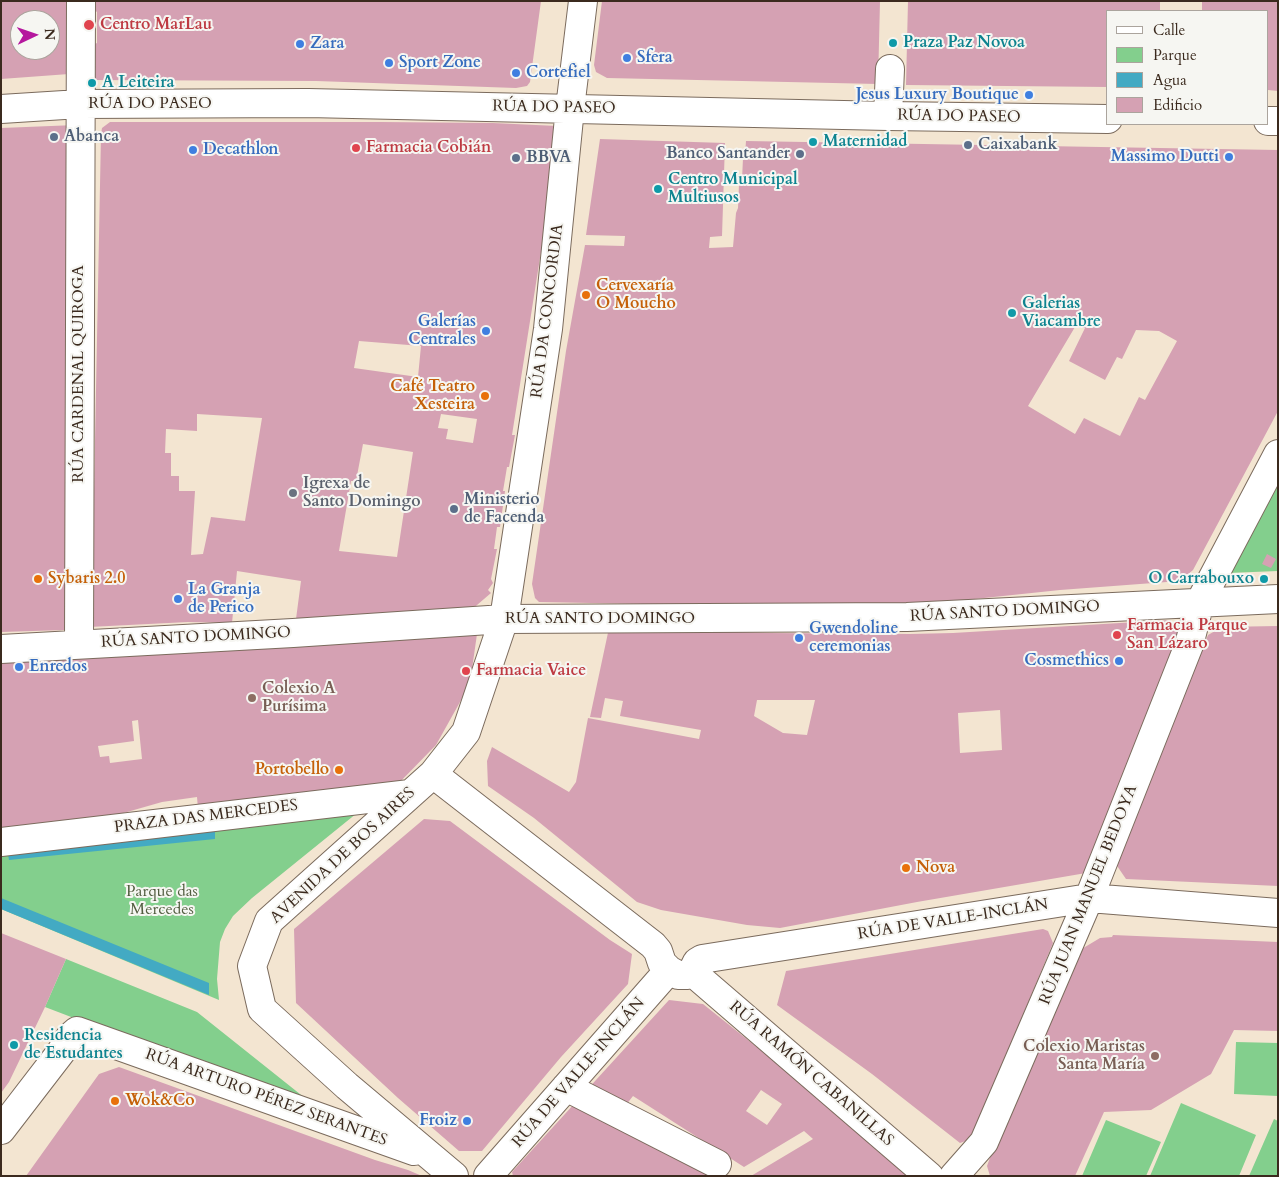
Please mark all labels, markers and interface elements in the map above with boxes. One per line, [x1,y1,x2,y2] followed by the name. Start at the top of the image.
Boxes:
[10,10,60,60] north arrow
[1106,10,1269,125] legend
[100,15,212,35] place label: Centro MarLau
[82,18,96,32] marker: Centro MarLau
[1153,20,1185,40] text: Calle
[40,28,59,41] text: N
[903,33,1025,53] place label: Praza Paz Novoa
[310,34,344,54] place label: Zara
[887,37,899,49] marker: Praza Paz Novoa
[294,38,306,50] marker: Zara
[1153,45,1197,65] text: Parque
[637,48,673,68] place label: Sfera
[621,52,633,64] marker: Sfera
[399,53,481,73] place label: Sport Zone
[383,57,395,69] marker: Sport Zone
[526,63,591,83] place label: Cortefiel
[510,67,522,79] marker: Cortefiel
[1153,70,1187,90] text: Agua
[102,73,175,93] place label: A Leiteira
[86,77,98,89] marker: A Leiteira
[856,85,1019,105] place label: Jesus Luxury Boutique
[1023,89,1035,101] marker: Jesus Luxury Boutique
[88,94,212,114] street label: RÚA DO PASEO
[1153,95,1202,115] text: Edificio
[492,97,616,119] street label: RÚA DO PASEO
[897,106,1021,128] street label: RÚA DO PASEO
[64,127,119,147] place label: Abanca
[48,131,60,143] marker: Abanca
[823,132,907,152] place label: Maternidad
[978,135,1057,155] place label: Caixabank
[807,136,819,148] marker: Maternidad
[366,138,491,158] place label: Farmacia Cobián
[962,139,974,151] marker: Caixabank
[203,140,279,160] place label: Decathlon
[350,142,362,154] marker: Farmacia Cobián
[187,144,199,156] marker: Decathlon
[666,144,790,164] place label: Banco Santander
[1111,147,1219,167] place label: Massimo Dutti
[526,148,571,168] place label: BBVA
[794,148,806,160] marker: Banco Santander
[1223,151,1235,163] marker: Massimo Dutti
[510,152,522,164] marker: BBVA
[668,170,798,208] place label: Centro Municipal Multiusos
[652,183,664,195] marker: Centro Municipal Multiusos
[528,223,568,399] street label: RÚA DA CONCORDIA
[69,265,89,483] street label: RÚA CARDENAL QUIROGA
[596,276,676,314] place label: Cervexaría O Moucho
[580,289,592,301] marker: Cervexaría O Moucho
[1022,294,1101,332] place label: Galerias Viacambre
[1006,307,1018,319] marker: Galerias Viacambre
[408,312,476,350] place label: Galerías Centrales
[480,325,492,337] marker: Galerías Centrales
[390,377,475,415] place label: Café Teatro Xesteira
[479,390,491,402] marker: Café Teatro Xesteira
[303,474,420,512] place label: Igrexa de Santo Domingo
[287,487,299,499] marker: Igrexa de Santo Domingo
[464,490,544,528] place label: Ministerio de Facenda
[448,503,460,515] marker: Ministerio de Facenda
[48,569,125,589] place label: Sybaris 2.0
[1148,569,1254,589] place label: O Carrabouxo
[32,573,44,585] marker: Sybaris 2.0
[1258,573,1270,585] marker: O Carrabouxo
[188,580,261,618] place label: La Granja de Perico
[172,593,184,605] marker: La Granja de Perico
[910,597,1100,627] street label: RÚA SANTO DOMINGO
[505,609,695,629] street label: RÚA SANTO DOMINGO
[1127,616,1248,654] place label: Farmacia Parque San Lázaro
[809,619,898,657] place label: Gwendoline ceremonias
[101,623,291,653] street label: RÚA SANTO DOMINGO
[1111,629,1123,641] marker: Farmacia Parque San Lázaro
[793,632,805,644] marker: Gwendoline ceremonias
[1024,651,1109,671] place label: Cosmethics
[1113,655,1125,667] marker: Cosmethics
[29,657,87,677] place label: Enredos
[13,661,25,673] marker: Enredos
[476,661,586,681] place label: Farmacia Vaice
[460,665,472,677] marker: Farmacia Vaice
[262,679,336,717] place label: Colexio A Purísima
[246,692,258,704] marker: Colexio A Purísima
[255,760,329,780] place label: Portobello
[333,764,345,776] marker: Portobello
[1036,782,1142,1008] street label: RÚA JUAN MANUEL BEDOYA
[267,784,419,928] street label: AVENIDA DE BOS AIRES
[113,796,299,838] street label: PRAZA DAS MERCEDES
[916,858,955,878] place label: Nova
[900,862,912,874] marker: Nova
[126,882,198,920] park label: Parque das Mercedes
[856,895,1050,945] street label: RÚA DE VALLE-INCLÁN
[509,994,649,1152] street label: RÚA DE VALLE-INCLÁN
[725,997,897,1151] street label: RÚA RAMÓN CABANILLAS
[24,1026,123,1064] place label: Residencia de Estudantes
[1023,1037,1145,1075] place label: Colexio Maristas Santa María
[8,1039,20,1051] marker: Residencia de Estudantes
[142,1045,390,1151] street label: RÚA ARTURO PÉREZ SERANTES
[1149,1050,1161,1062] marker: Colexio Maristas Santa María
[125,1091,195,1111] place label: Wok&Co
[109,1095,121,1107] marker: Wok&Co
[419,1111,457,1131] place label: Froiz
[461,1115,473,1127] marker: Froiz

